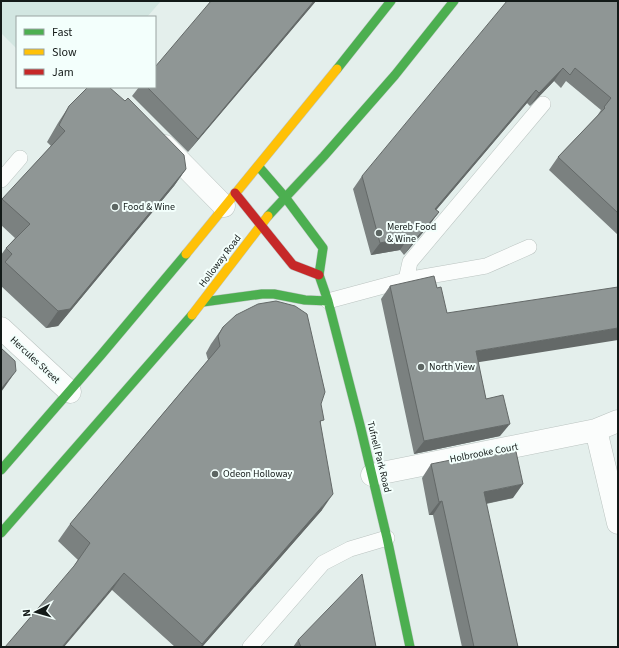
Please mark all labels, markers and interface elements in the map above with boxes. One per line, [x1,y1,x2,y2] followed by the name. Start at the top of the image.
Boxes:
[16,16,156,88] legend
[52,24,72,41] text: Fast
[52,44,77,61] text: Slow
[52,64,74,81] text: Jam
[123,200,175,214] place label: Food & Wine
[110,202,120,212] marker: Food & Wine
[387,220,436,246] place label: Mereb Food & Wine
[374,228,384,238] marker: Mereb Food & Wine
[196,232,244,290] street label: Holloway Road
[7,333,63,387] street label: Hercules Street
[429,360,475,374] place label: North View
[416,362,426,372] marker: North View
[363,420,395,494] street label: Tufnell Park Road
[449,439,520,466] street label: Holbrooke Court
[223,467,293,481] place label: Odeon Holloway
[210,469,220,479] marker: Odeon Holloway
[16,592,56,632] north arrow
[19,609,34,617] text: N

